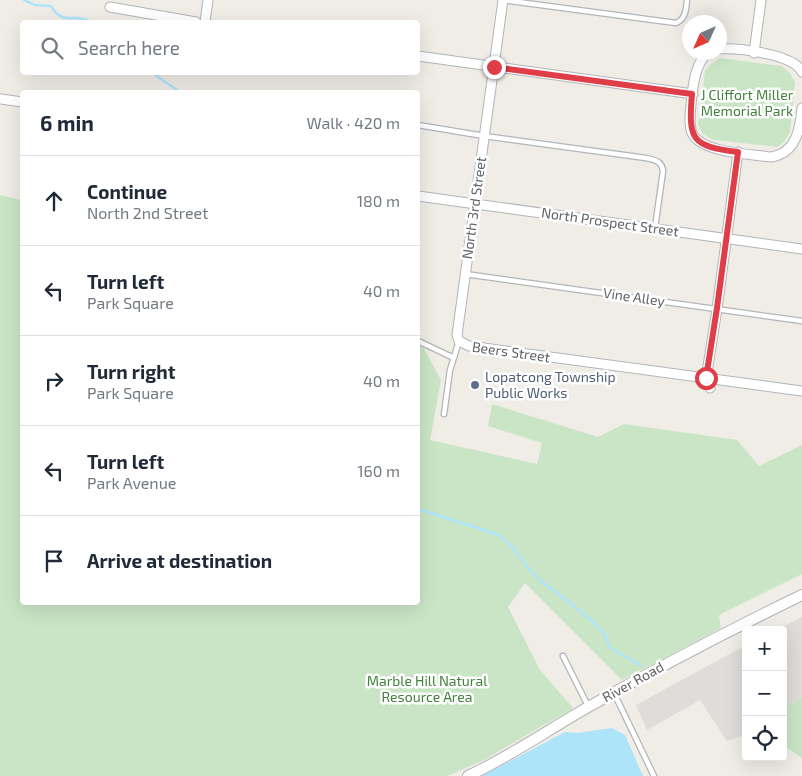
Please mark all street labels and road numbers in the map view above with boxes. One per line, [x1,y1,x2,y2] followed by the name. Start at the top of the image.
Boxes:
[458,156,489,260] street label: North 3rd Street
[540,203,680,240] street label: North Prospect Street
[602,284,667,309] street label: Vine Alley
[471,338,551,365] street label: Beers Street
[599,658,666,705] street label: River Road

